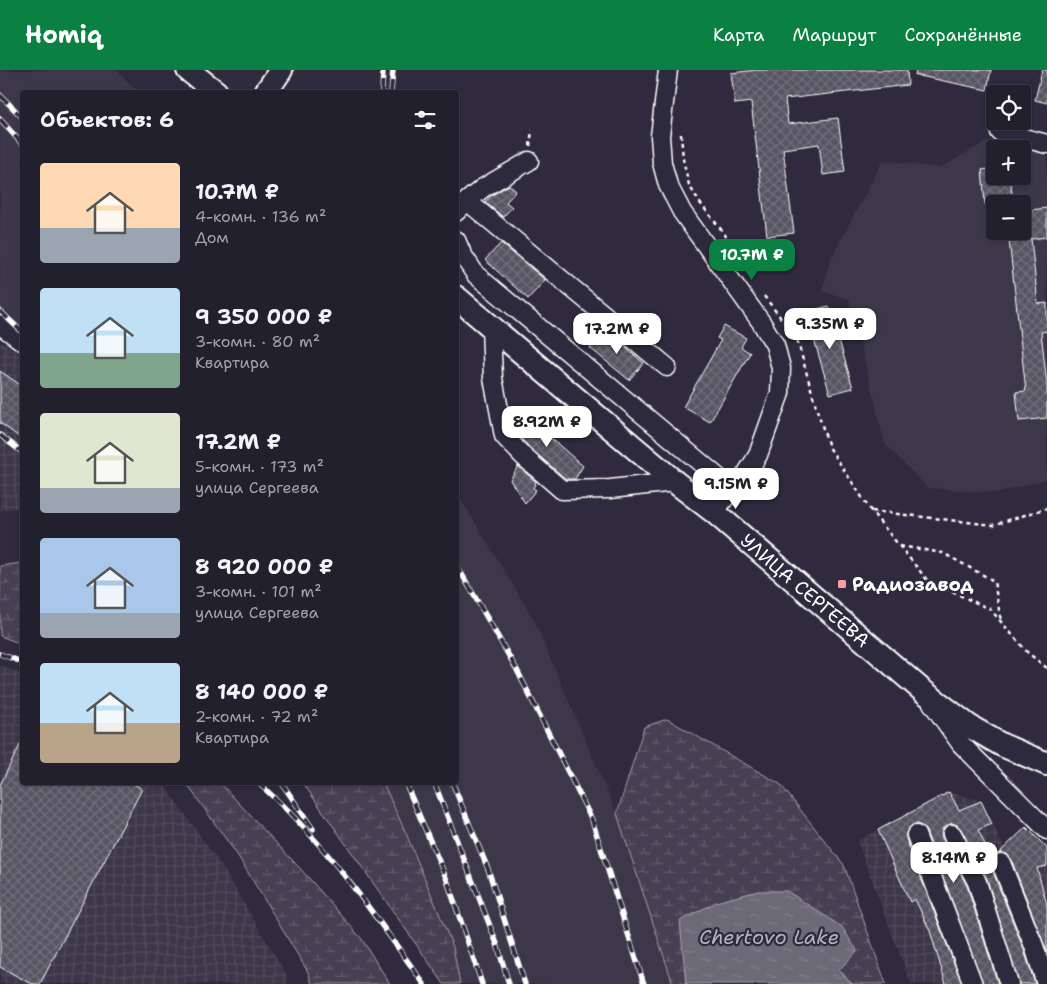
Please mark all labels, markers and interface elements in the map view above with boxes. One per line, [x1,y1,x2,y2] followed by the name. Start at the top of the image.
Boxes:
[25,19,102,51] text: Homiq
[713,23,764,47] text: Карта
[792,23,876,47] text: Маршрут
[904,23,1022,47] text: Сохранённые
[986,85,1031,240] map controls
[986,85,1031,130] button: locate
[40,106,174,134] text: Объектов: 6
[411,106,439,134] icon: filters
[986,140,1031,185] button: +
[195,178,279,206] text: 10.7M ₽
[80,183,140,243] icon: home
[986,195,1031,240] button: −
[195,206,326,227] text: 4-комн. · 136 m²
[195,227,229,248] text: Дом
[706,238,798,281] pin: 10.7M ₽
[720,244,784,265] text: 10.7M ₽
[195,303,332,331] text: 9 350 000 ₽
[80,308,140,368] icon: home
[784,308,876,350] pin: 9.35M ₽
[571,312,663,355] pin: 17.2M ₽
[795,313,865,334] text: 9.35M ₽
[584,318,650,339] text: 17.2M ₽
[195,331,320,352] text: 3-комн. · 80 m²
[195,352,269,373] text: Квартира
[501,406,593,448] pin: 8.92M ₽
[513,411,581,432] text: 8.92M ₽
[195,428,281,456] text: 17.2M ₽
[80,433,140,493] icon: home
[195,456,324,477] text: 5-комн. · 173 m²
[690,468,782,510] pin: 9.15M ₽
[704,473,768,494] text: 9.15M ₽
[195,477,319,498] text: улица Сергеева
[735,528,875,653] street label: УЛИЦА СЕРГЕЕВА
[195,553,333,581] text: 8 920 000 ₽
[80,558,140,618] icon: home
[852,572,974,597] place label: Радиозавод
[836,578,848,590] marker: Радиозавод
[195,581,322,602] text: 3-комн. · 101 m²
[195,602,319,623] text: улица Сергеева
[195,678,329,706] text: 8 140 000 ₽
[80,683,140,743] icon: home
[195,706,318,727] text: 2-комн. · 72 m²
[195,727,269,748] text: Квартира
[908,842,1000,884] pin: 8.14M ₽
[921,847,987,868] text: 8.14M ₽
[699,924,839,950] water label: Chertovo Lake

